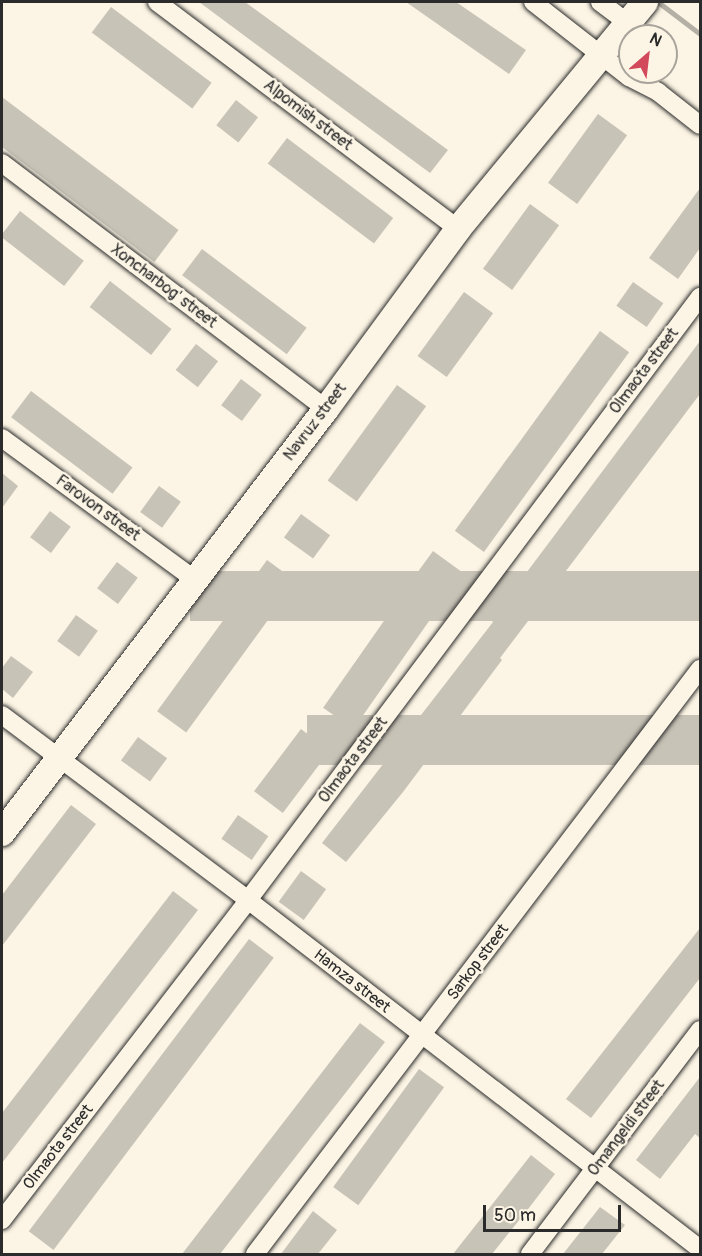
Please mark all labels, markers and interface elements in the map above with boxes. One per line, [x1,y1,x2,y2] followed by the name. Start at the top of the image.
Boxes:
[618,24,678,84] north arrow
[646,28,665,51] text: N
[260,75,356,155] street label: Alpomish street
[107,240,221,332] street label: Xoncharbog' street
[605,324,683,418] street label: Olmaota street
[280,379,350,465] street label: Navruz street
[52,471,144,545] street label: Farovon street
[314,713,392,807] street label: Olmaota street
[443,920,513,1004] street label: Sarkop street
[310,945,394,1017] street label: Hamza street
[584,1076,668,1180] street label: Omangeldi street
[19,1101,97,1193] street label: Olmaota street
[486,1193,624,1231] scale bar
[494,1204,536,1227] text: 50 m

